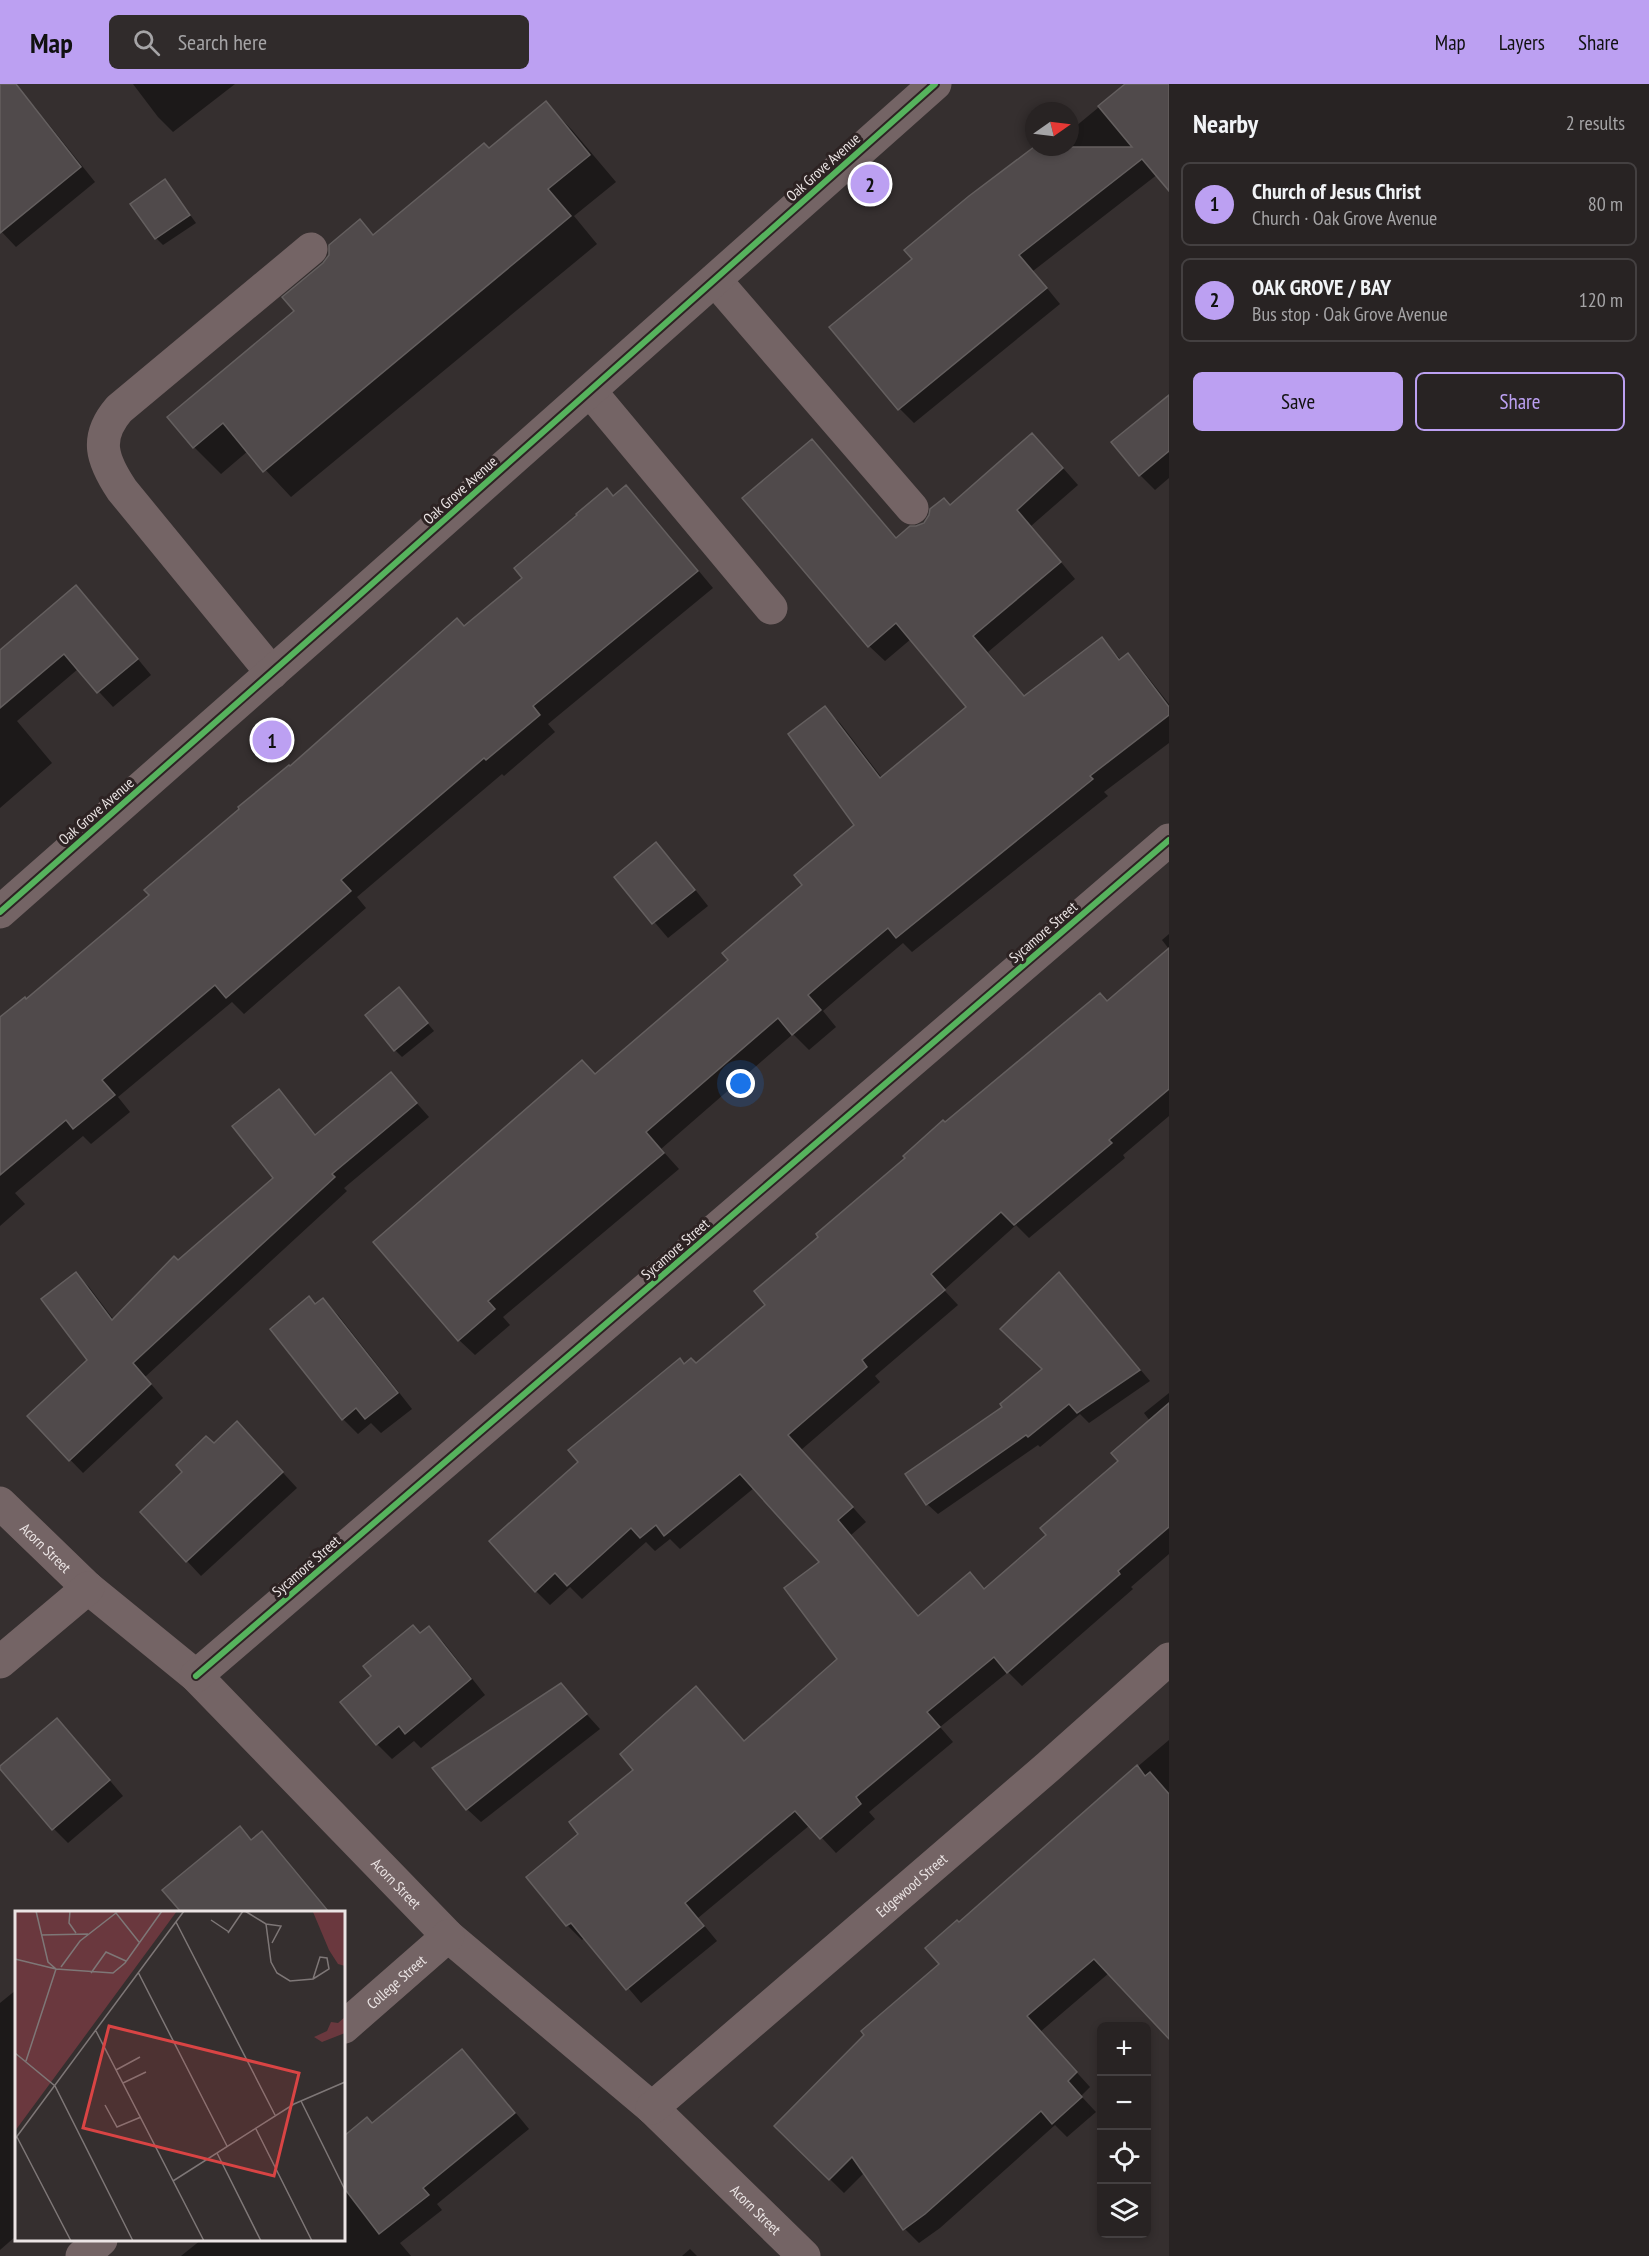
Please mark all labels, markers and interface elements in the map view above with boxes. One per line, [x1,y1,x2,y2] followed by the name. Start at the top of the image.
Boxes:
[109,15,529,69] search box
[30,24,73,61] text: Map
[130,26,163,59] icon: search
[178,28,267,56] text: Search here
[1435,29,1466,56] text: Map
[1499,29,1545,56] text: Layers
[1578,29,1619,56] text: Share
[1025,102,1079,156] north arrow
[1193,107,1258,140] text: Nearby
[1566,110,1625,136] text: 2 results
[782,129,864,205] street label: Oak Grove Avenue
[850,162,890,206] pin: 2
[1252,177,1421,205] text: Church of Jesus Christ
[1210,191,1219,217] text: 1
[1588,191,1623,217] text: 80 m
[1252,205,1437,231] text: Church · Oak Grove Avenue
[1252,273,1391,301] text: OAK GROVE / BAY
[1210,287,1219,313] text: 2
[1579,287,1623,313] text: 120 m
[1252,301,1448,327] text: Bus stop · Oak Grove Avenue
[1193,372,1403,431] button: Save
[1415,372,1625,431] button: Share
[419,452,501,528] street label: Oak Grove Avenue
[252,718,292,762] pin: 1
[55,773,137,849] street label: Oak Grove Avenue
[1005,897,1081,967] street label: Sycamore Street
[726,1069,755,1098] your location
[637,1214,713,1284] street label: Sycamore Street
[17,1519,75,1576] street label: Acorn Street
[268,1531,344,1601] street label: Sycamore Street
[872,1849,951,1921] street label: Edgewood Street
[368,1854,426,1912] street label: Acorn Street
[15,1911,345,2241] inset map
[362,1950,430,2013] street label: College Street
[1097,2022,1151,2238] map controls
[1097,2022,1151,2076] button: +
[1097,2076,1151,2130] button: −
[1097,2130,1151,2184] button: locate
[727,2180,786,2238] street label: Acorn Street
[1097,2184,1151,2238] button: layers

